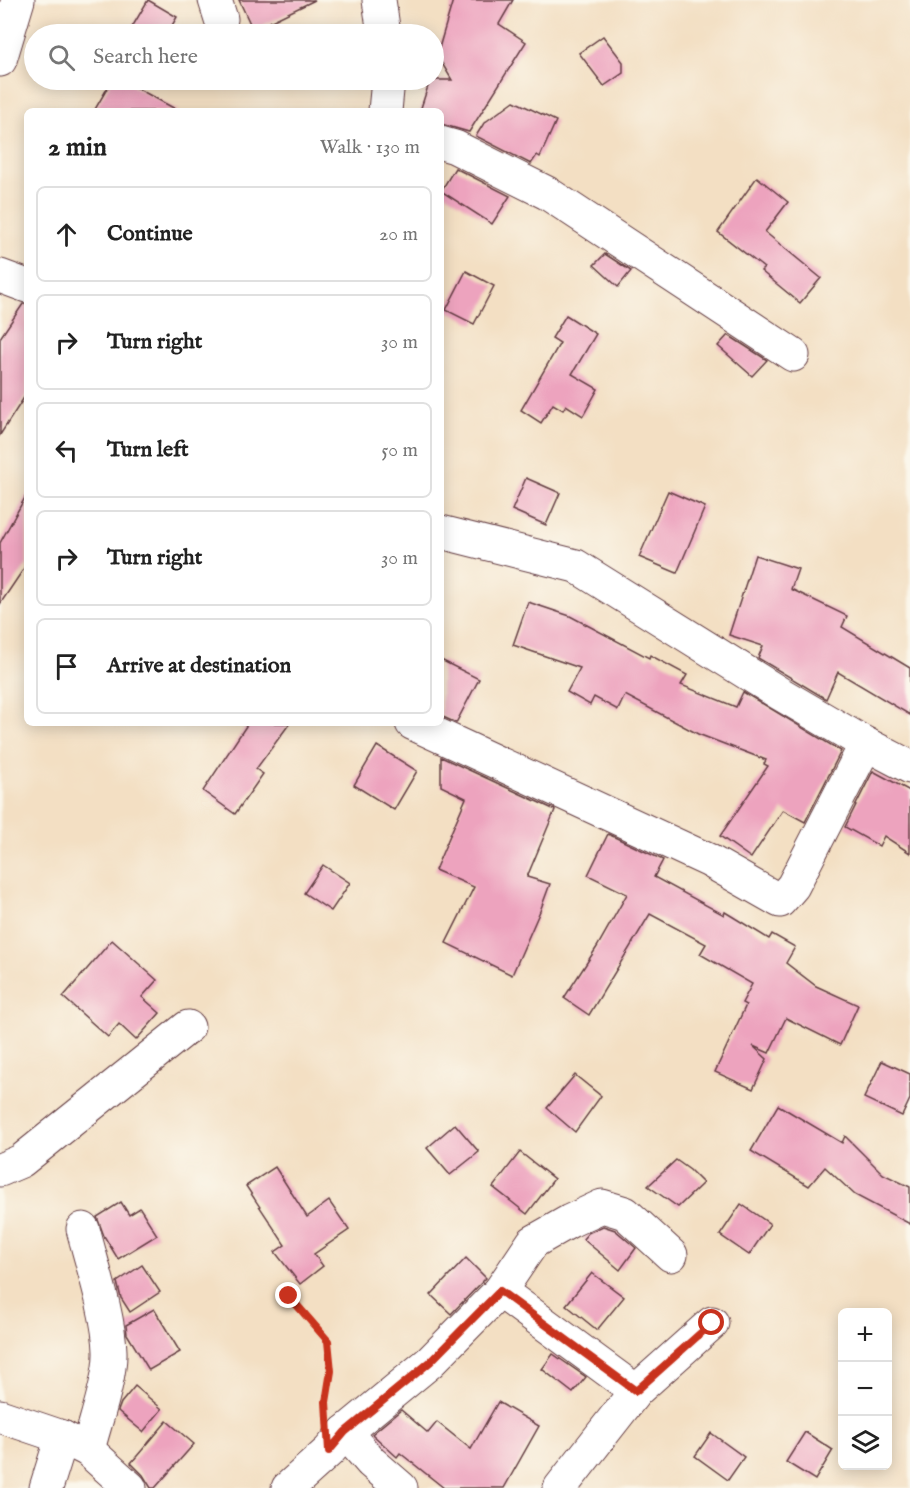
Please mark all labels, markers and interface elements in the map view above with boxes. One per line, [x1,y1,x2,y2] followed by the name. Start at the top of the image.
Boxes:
[24,24,444,90] search box
[45,41,78,74] icon: search
[93,43,198,71] text: Search here
[48,131,107,164] text: 2 min
[320,135,420,160] text: Walk · 130 m
[50,218,83,251] icon: ahead
[107,220,193,248] text: Continue
[379,222,418,247] text: 20 m
[50,326,83,359] icon: right
[107,328,202,356] text: Turn right
[381,330,418,355] text: 30 m
[50,434,83,467] icon: left
[107,436,189,464] text: Turn left
[381,438,418,463] text: 50 m
[50,542,83,575] icon: right
[107,544,202,572] text: Turn right
[381,546,418,571] text: 30 m
[50,650,83,683] icon: arrive
[107,652,291,680] text: Arrive at destination
[275,1282,301,1308] route end
[838,1308,892,1470] map controls
[838,1308,892,1362] button: +
[698,1309,724,1335] route start
[838,1362,892,1416] button: −
[838,1416,892,1470] button: layers

